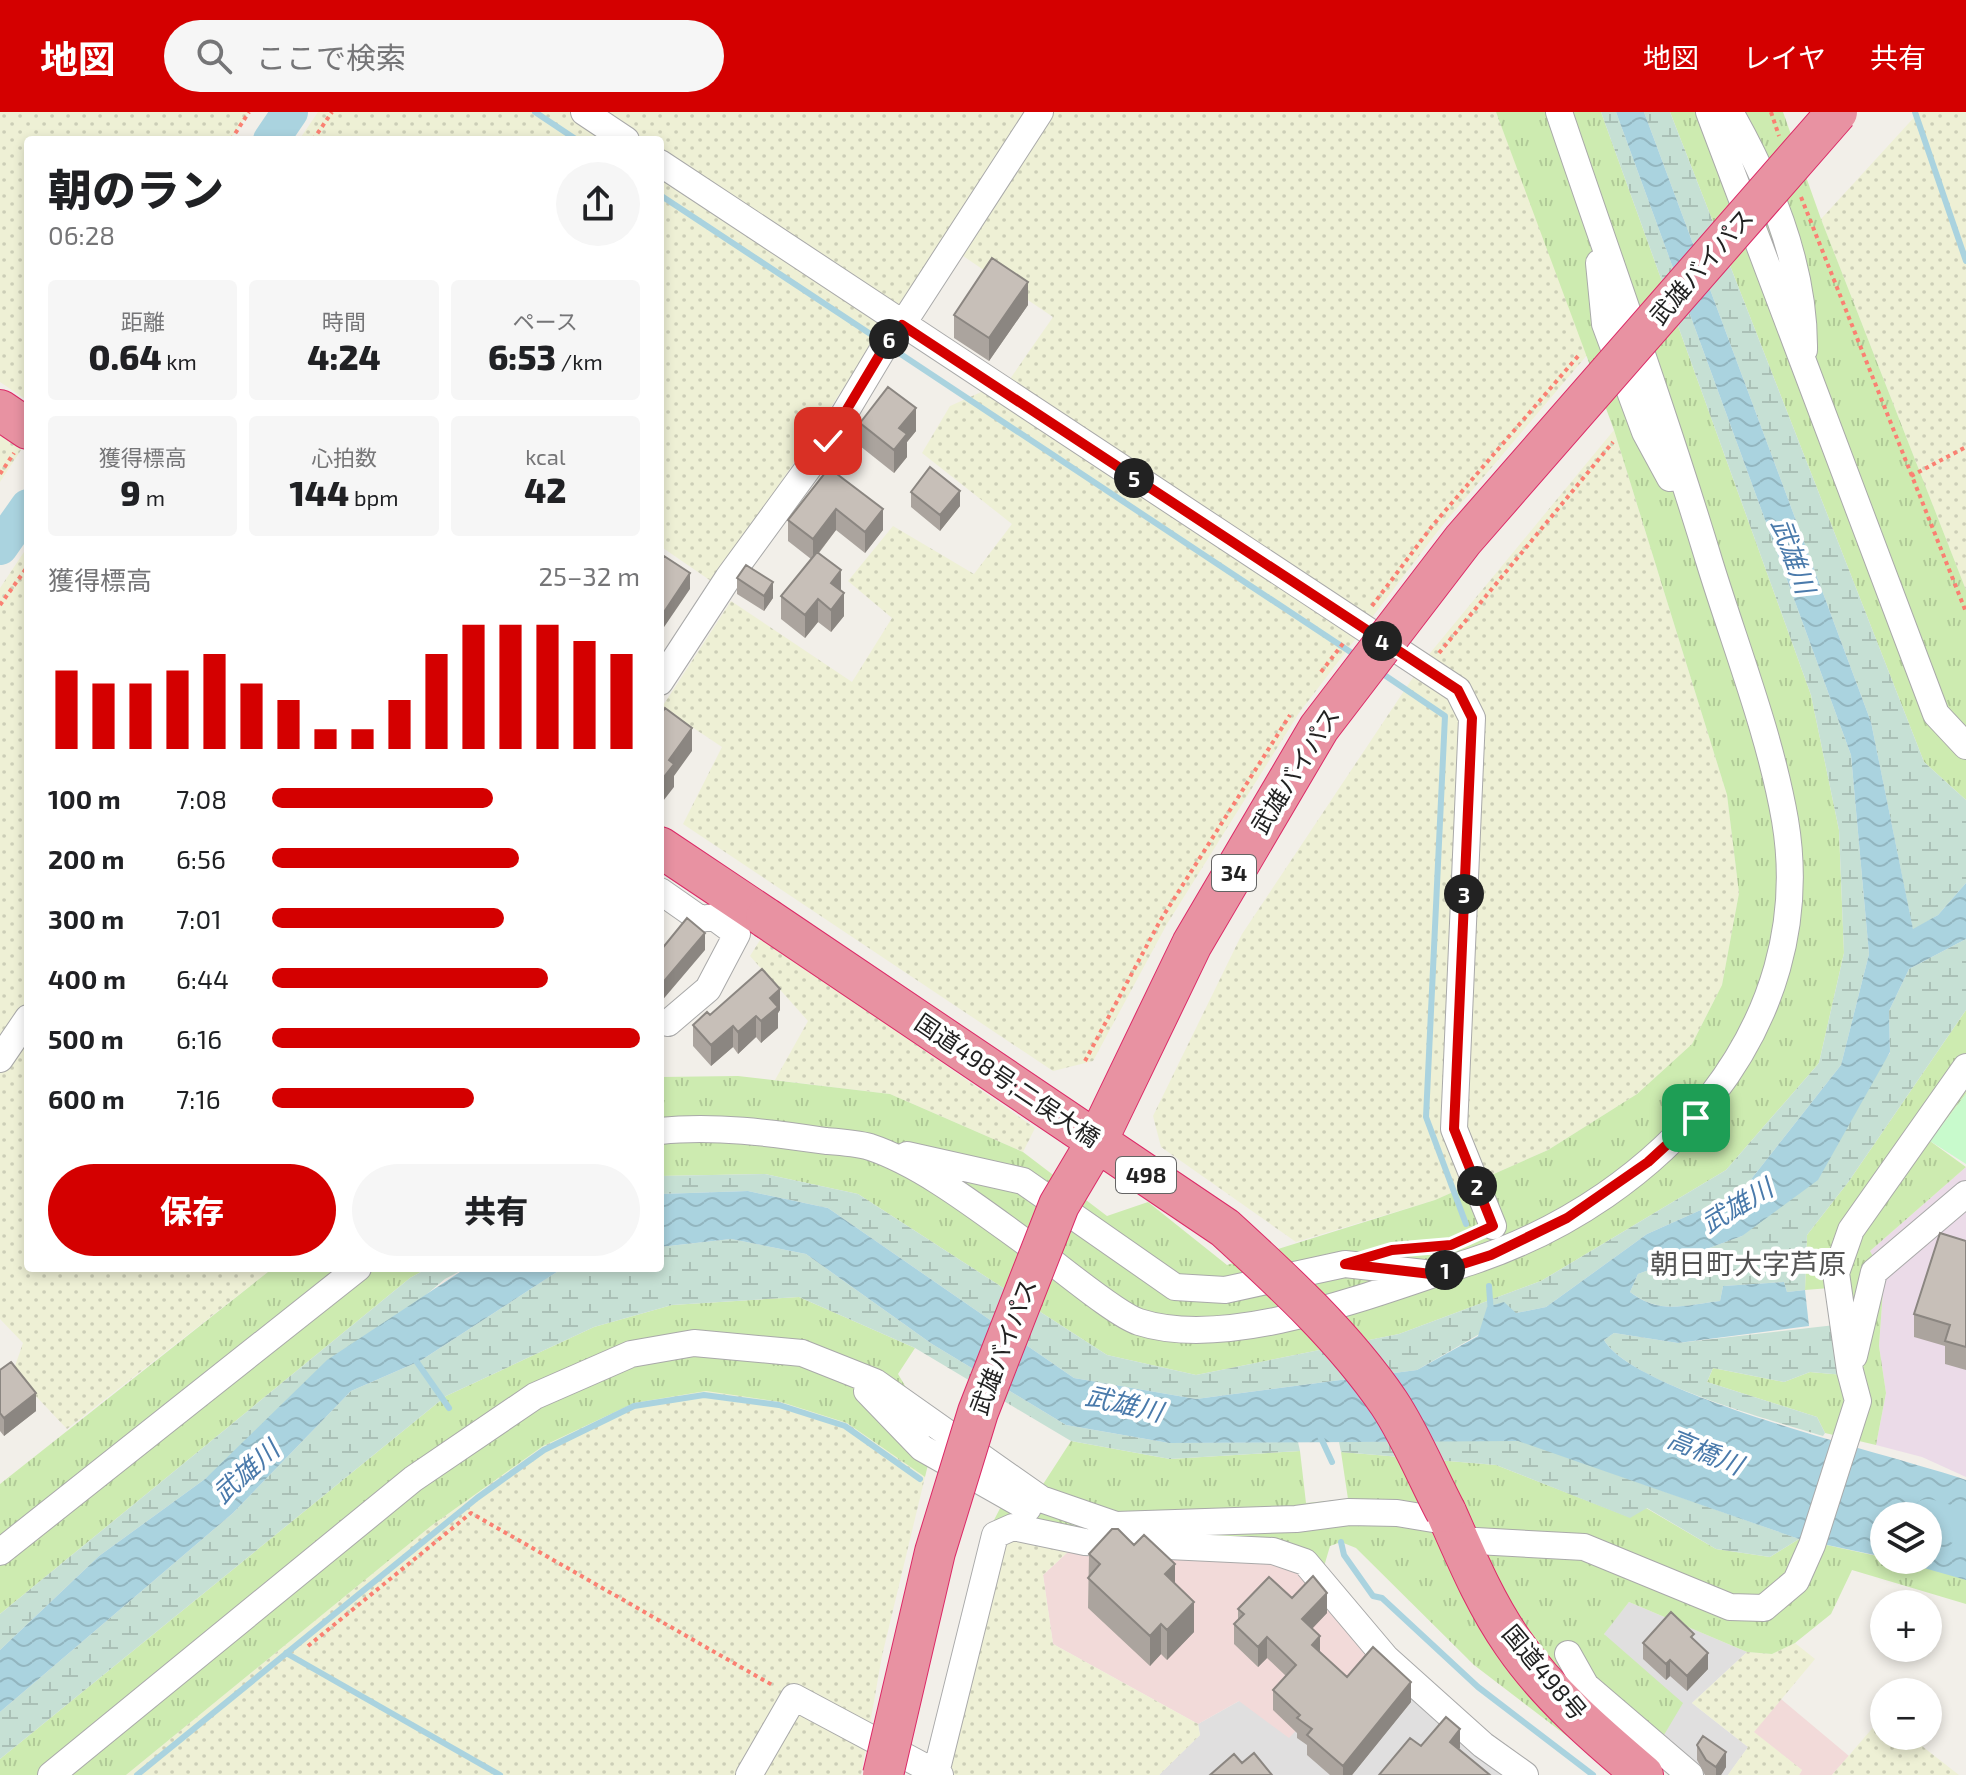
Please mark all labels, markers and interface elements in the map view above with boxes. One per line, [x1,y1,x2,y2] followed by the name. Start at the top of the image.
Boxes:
[164,20,724,92] search box
[192,34,236,78] icon: search
[40,35,116,81] text: 地図
[256,39,406,75] text: ここで検索
[1643,40,1699,74] text: 地図
[1743,40,1826,74] text: レイヤ
[1870,40,1926,74] text: 共有
[48,162,224,215] text: 朝のラン
[556,162,640,246] button: share
[1643,202,1759,330] street label: 武雄バイパス
[48,219,115,250] text: 06:28
[121,308,165,334] text: 距離
[322,308,366,334] text: 時間
[513,308,578,334] text: ペース
[869,319,909,359] pin: 6
[883,326,895,352] text: 6
[88,336,161,377] text: 0.64
[307,336,381,377] text: 4:24
[488,336,556,377] text: 6:53
[161,348,197,374] text: km
[556,348,603,374] text: /km
[794,407,862,475] pin
[806,419,850,463] icon: check
[525,443,565,469] text: kcal
[99,444,187,470] text: 獲得標高
[311,444,377,470] text: 心拍数
[1114,458,1154,498] pin: 5
[1128,465,1140,491] text: 5
[524,469,566,510] text: 42
[120,472,141,513] text: 9
[290,472,349,513] text: 144
[141,484,165,510] text: m
[349,484,398,510] text: bpm
[1767,514,1823,600] water label: 武雄川
[538,560,640,591] text: 25–32 m
[48,564,152,595] text: 獲得標高
[1362,621,1402,661] pin: 4
[1375,628,1389,654] text: 4
[1244,702,1345,839] street label: 武雄バイパス
[48,783,121,814] text: 100 m
[176,783,227,814] text: 7:08
[48,843,124,874] text: 200 m
[176,843,226,874] text: 6:56
[1212,855,1256,891] road number: 34
[1444,874,1484,914] pin: 3
[1458,881,1470,907] text: 3
[48,903,124,934] text: 300 m
[176,903,221,934] text: 7:01
[48,963,126,994] text: 400 m
[176,963,229,994] text: 6:44
[910,1007,1106,1152] street label: 国道498号;二俣大橋
[48,1023,124,1054] text: 500 m
[176,1023,222,1054] text: 6:16
[48,1083,125,1114] text: 600 m
[176,1083,221,1114] text: 7:16
[1662,1084,1730,1152] pin
[1674,1096,1718,1140] icon: arrive
[1116,1157,1176,1193] road number: 498
[48,1164,336,1256] button: 保存
[352,1164,640,1256] button: 共有
[1457,1166,1497,1206] pin: 2
[1695,1170,1780,1238] water label: 武雄川
[1471,1173,1483,1199] text: 2
[1650,1246,1846,1280] district label: 朝日町大字芦原
[1425,1250,1465,1290] pin: 1
[1440,1257,1450,1283] text: 1
[963,1274,1042,1419] street label: 武雄バイパス
[1083,1379,1169,1427] water label: 武雄川
[1664,1422,1750,1481] water label: 高橋川
[206,1431,287,1509] water label: 武雄川
[1870,1502,1942,1750] map controls
[1870,1502,1942,1574] button: layers
[1870,1590,1942,1662] button: +
[1497,1619,1593,1725] street label: 国道498号
[1870,1678,1942,1750] button: −

